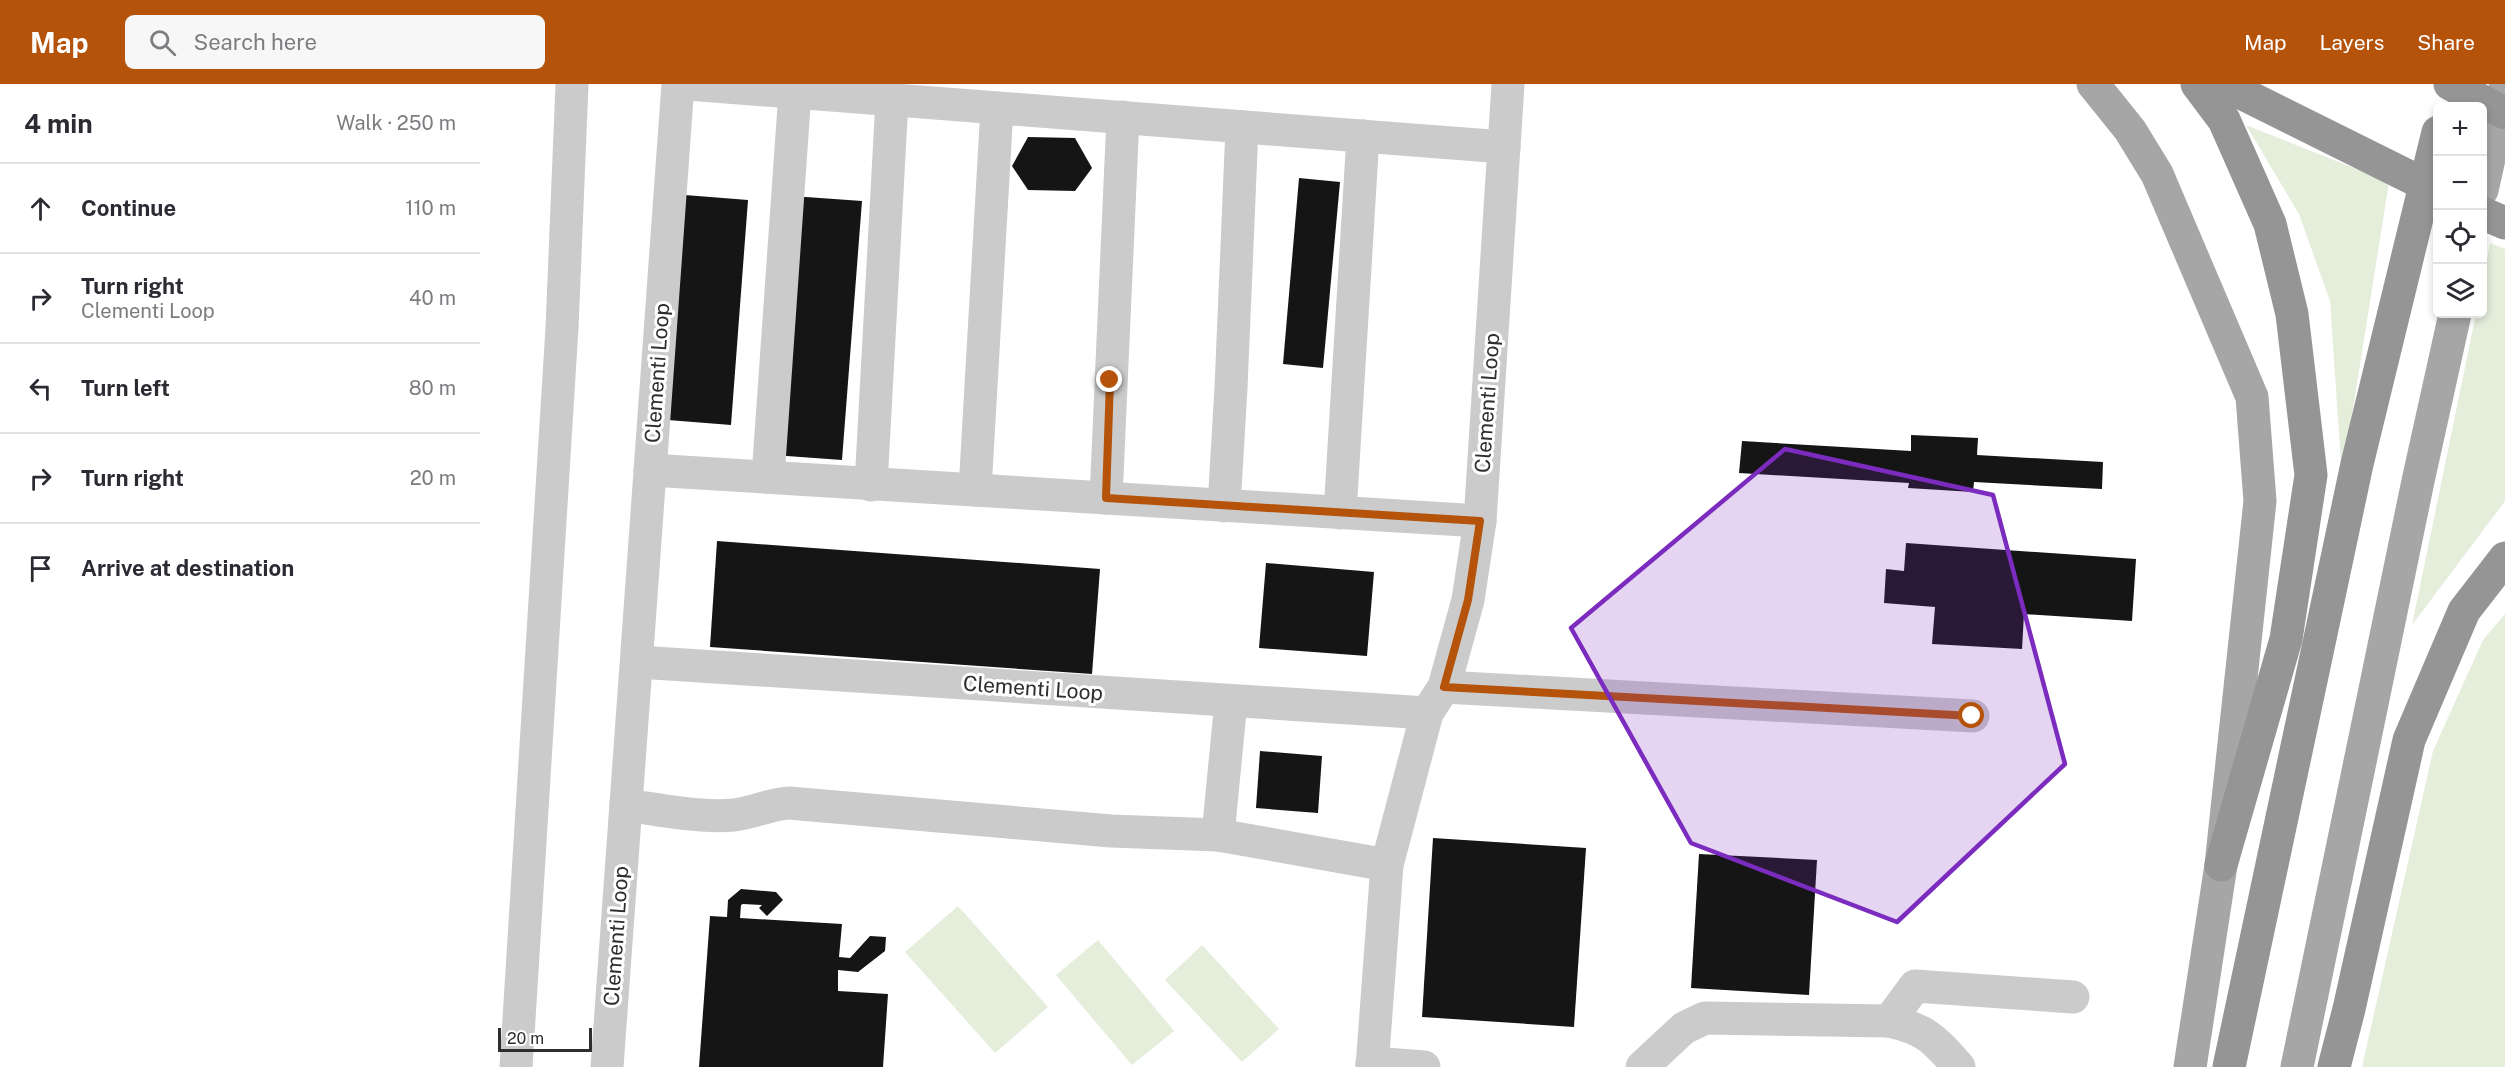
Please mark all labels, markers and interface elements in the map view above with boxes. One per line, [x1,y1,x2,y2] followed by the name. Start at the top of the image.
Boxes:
[125,15,545,69] search box
[30,26,89,59] text: Map
[146,26,179,59] icon: search
[194,29,317,55] text: Search here
[2244,30,2287,55] text: Map
[2320,30,2384,55] text: Layers
[2417,30,2475,55] text: Share
[2433,102,2487,318] map controls
[2433,102,2487,156] button: +
[24,108,93,139] text: 4 min
[336,111,456,135] text: Walk · 250 m
[2433,156,2487,210] button: −
[24,192,57,225] icon: ahead
[81,195,176,221] text: Continue
[405,196,456,220] text: 110 m
[2433,210,2487,264] button: locate
[2433,264,2487,318] button: layers
[81,273,184,299] text: Turn right
[24,282,57,315] icon: right
[409,286,456,310] text: 40 m
[81,299,215,323] text: Clementi Loop
[640,302,674,444] street label: Clementi Loop
[1470,332,1504,474] street label: Clementi Loop
[1096,366,1122,392] route end
[24,372,57,405] icon: left
[81,375,170,401] text: Turn left
[409,376,456,400] text: 80 m
[24,462,57,495] icon: right
[81,465,184,491] text: Turn right
[410,466,456,490] text: 20 m
[24,552,57,585] icon: arrive
[81,555,294,581] text: Arrive at destination
[962,671,1104,705] street label: Clementi Loop
[1958,702,1984,728] route start
[599,865,633,1007] street label: Clementi Loop
[498,1025,592,1052] scale bar
[507,1029,544,1048] text: 20 m

